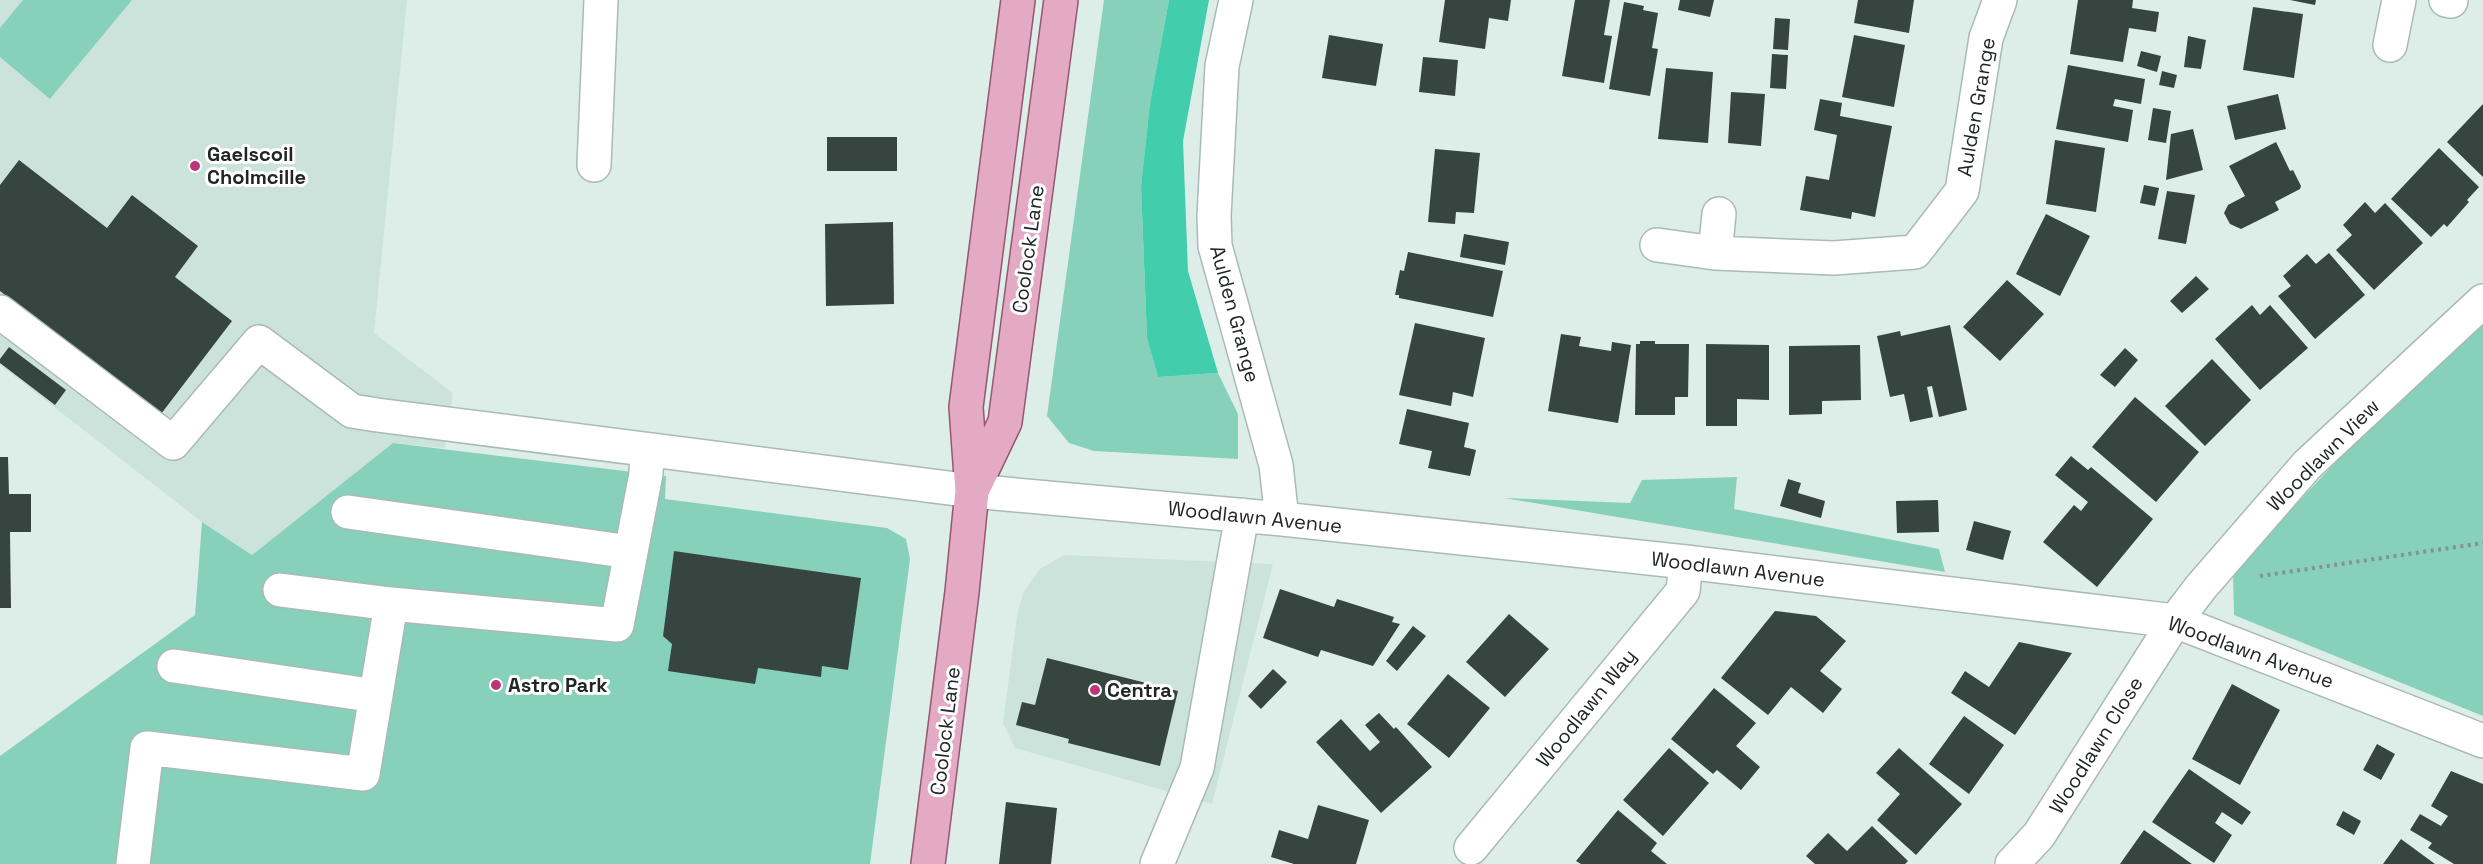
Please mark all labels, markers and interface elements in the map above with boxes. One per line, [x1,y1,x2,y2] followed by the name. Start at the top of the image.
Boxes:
[1951,35,2001,179] street label: Aulden Grange
[207,141,306,190] place label: Gaelscoil Cholmcille
[188,159,202,173] marker: Gaelscoil Cholmcille
[1006,183,1050,315] street label: Coolock Lane
[1204,243,1266,385] street label: Aulden Grange
[2261,393,2385,517] street label: Woodlawn View
[1167,495,1343,539] street label: Woodlawn Avenue
[1650,545,1826,593] street label: Woodlawn Avenue
[2164,610,2338,694] street label: Woodlawn Avenue
[1530,643,1642,773] street label: Woodlawn Way
[924,665,966,797] street label: Coolock Lane
[508,672,608,698] place label: Astro Park
[2043,672,2149,818] street label: Woodlawn Close
[1107,677,1172,703] place label: Centra
[489,678,503,692] marker: Astro Park
[1088,683,1102,697] marker: Centra

